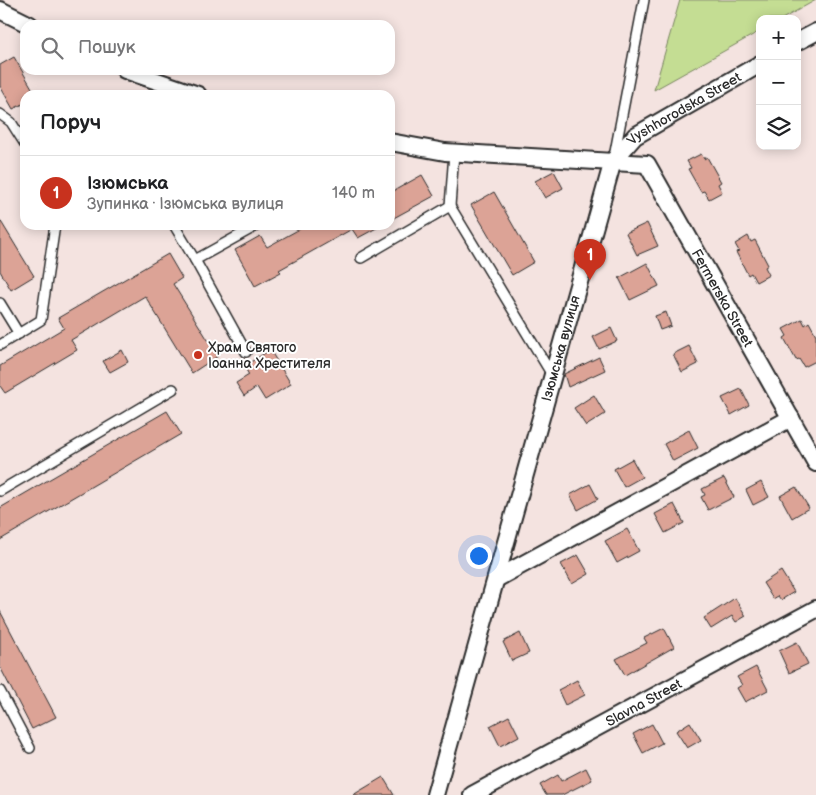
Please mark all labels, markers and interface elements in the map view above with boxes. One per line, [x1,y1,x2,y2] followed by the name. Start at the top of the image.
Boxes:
[756,15,801,150] map controls
[756,15,801,60] button: +
[20,20,395,75] search box
[38,34,66,62] icon: search
[78,36,136,59] text: Пошук
[756,60,801,105] button: −
[623,68,745,148] street label: Vyshhorodska Street
[756,105,801,150] button: layers
[40,110,101,135] text: Поруч
[87,172,168,195] text: Ізюмська
[53,184,59,203] text: 1
[332,184,375,203] text: 140 m
[87,195,284,214] text: Зупинка · Ізюмська вулиця
[574,239,606,280] pin: 1
[688,246,757,350] street label: Fermerska Street
[537,293,583,403] street label: Ізюмська вулиця
[208,339,331,372] place label: Храм Святого Іоанна Хрестителя
[192,349,204,361] marker: Храм Святого Іоанна Хрестителя
[466,543,492,569] your location
[603,674,685,730] street label: Slavna Street

